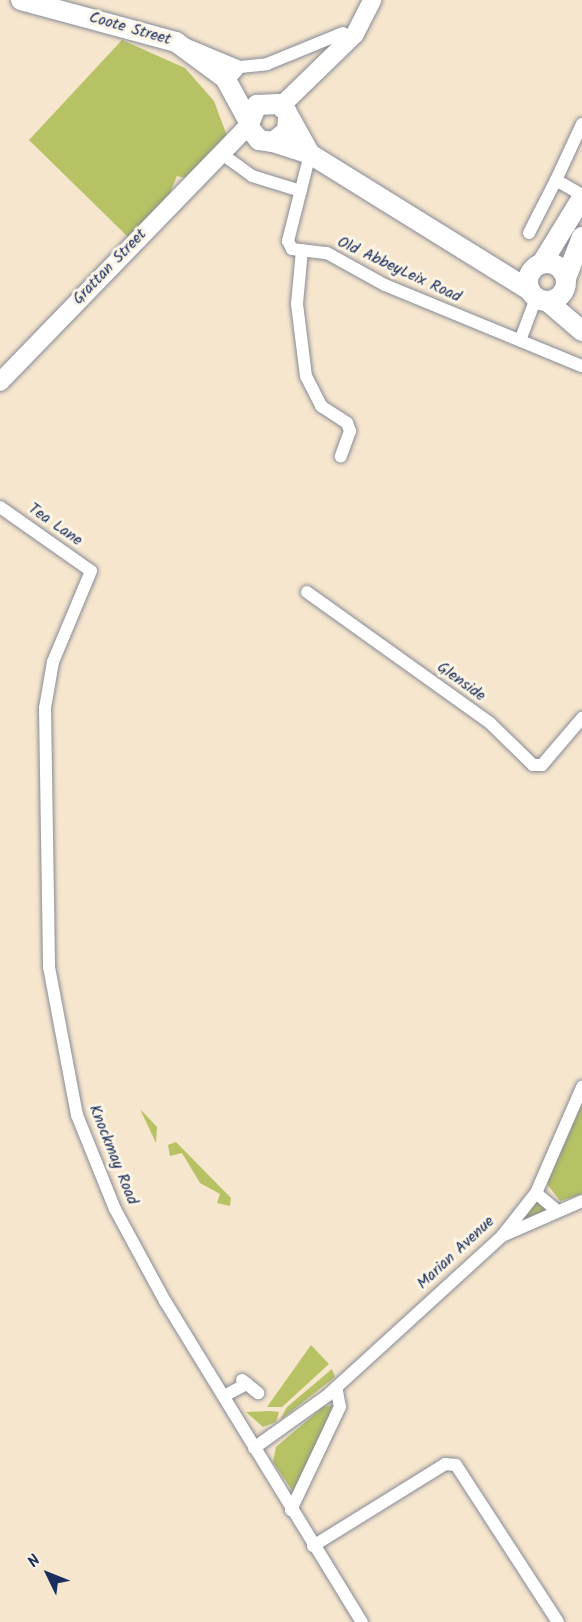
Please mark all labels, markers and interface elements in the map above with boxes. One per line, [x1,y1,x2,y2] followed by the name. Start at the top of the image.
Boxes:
[87,8,173,50] street label: Coote Street
[69,225,151,309] street label: Grattan Street
[334,233,464,307] street label: Old AbbeyLeix Road
[24,499,86,551] street label: Tea Lane
[433,658,489,706] street label: Glenside
[84,1102,142,1208] street label: Knockmay Road
[413,1212,499,1294] street label: Marian Avenue
[18,1544,78,1604] north arrow
[22,1549,47,1574] text: N

